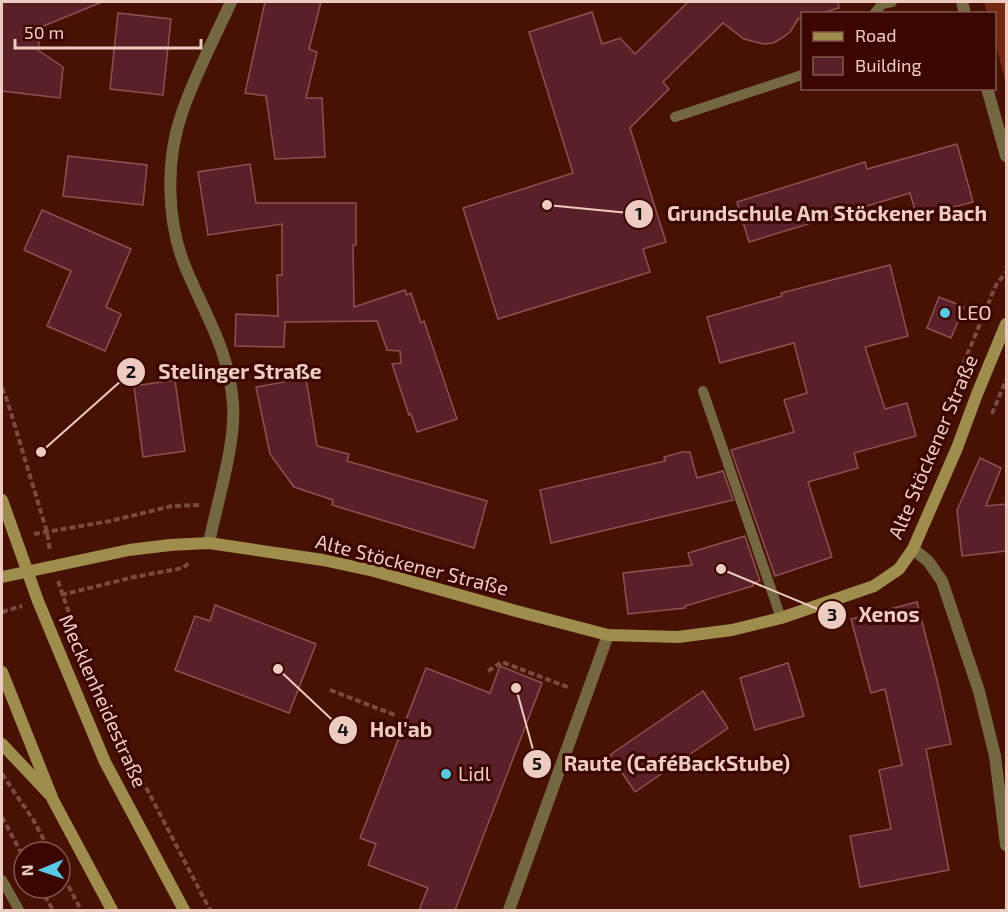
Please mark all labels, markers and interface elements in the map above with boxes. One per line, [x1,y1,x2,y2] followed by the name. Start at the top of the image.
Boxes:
[15,12,201,50] scale bar
[801,12,996,90] legend
[24,21,64,43] text: 50 m
[855,24,896,46] text: Road
[855,54,922,76] text: Building
[624,195,999,234] callout: Grundschule Am Stöckener Bach
[667,200,987,225] text: Grundschule Am Stöckener Bach
[635,202,643,224] text: 1
[957,300,992,324] place label: LEO
[938,306,952,320] marker: LEO
[882,351,982,542] street label: Alte Stöckener Straße
[116,353,333,392] callout: Stelinger Straße
[158,358,322,383] text: Stelinger Straße
[126,360,136,382] text: 2
[313,528,511,600] street label: Alte Stöckener Straße
[817,596,932,635] callout: Xenos
[858,601,920,626] text: Xenos
[827,603,837,625] text: 3
[55,610,153,791] street label: Mecklenheidestraße
[328,711,444,750] callout: Hol'ab
[370,716,432,741] text: Hol'ab
[337,718,349,740] text: 4
[522,745,803,784] callout: Raute (CaféBackStube)
[564,750,790,775] text: Raute (CaféBackStube)
[532,752,542,774] text: 5
[458,761,491,785] place label: Lidl
[439,767,453,781] marker: Lidl
[12,840,72,900] north arrow
[17,864,36,877] text: N

